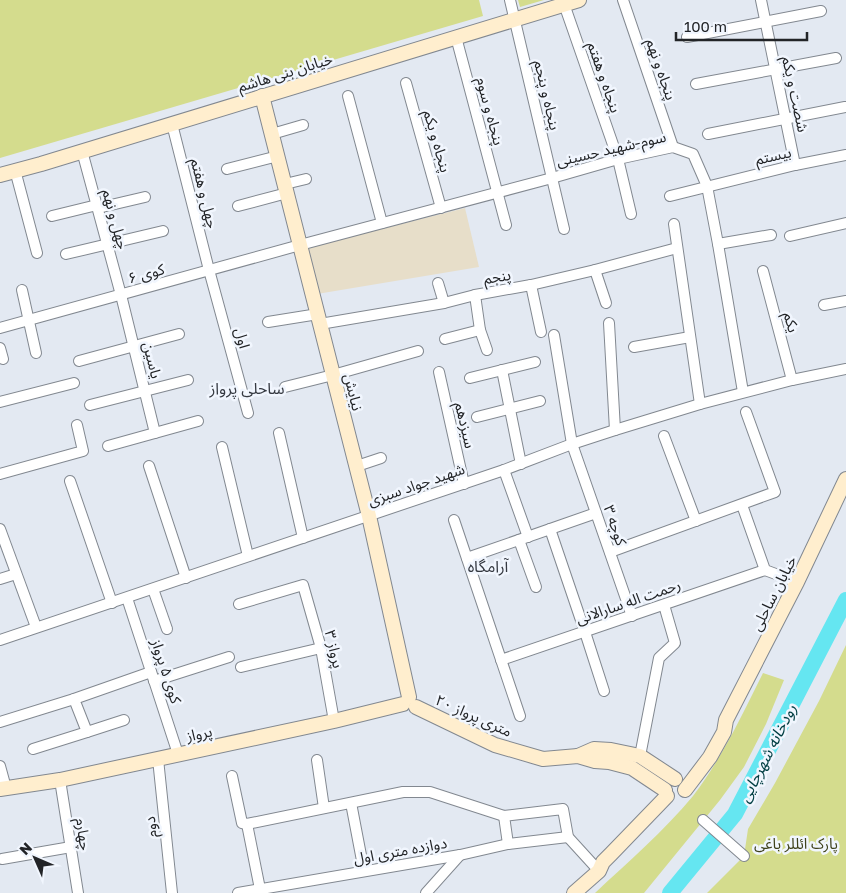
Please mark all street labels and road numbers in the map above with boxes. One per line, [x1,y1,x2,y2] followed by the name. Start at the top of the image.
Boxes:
[640,36,681,103] street label: پنجاه و نهم
[582,39,626,116] street label: پنجاه و هفتم
[235,49,336,98] street label: خیابان بنی هاشم
[776,54,813,134] street label: شصت و یکم
[528,58,565,133] street label: پنجاه و پنجم
[470,75,509,148] street label: پنجاه و سوم
[418,108,456,175] street label: پنجاه و یکم
[554,127,668,172] street label: سوم-شهید حسینی
[753,142,793,171] street label: بیستم
[185,156,222,231] street label: چهل و هفتم
[96,187,133,252] street label: چهل و نهم
[126,259,167,288] street label: کوی ۶
[482,265,513,290] street label: پنجم
[778,310,803,335] street label: یکم
[231,326,254,351] street label: اول
[139,340,166,380] street label: یاسین
[340,372,367,413] street label: نیایش
[449,400,480,451] street label: سیزدهم
[365,459,467,510] street label: شهید جواد سبزی
[599,502,632,549] street label: کوچه ۳
[746,552,801,634] street label: خیابان ساحلی
[573,575,683,628] street label: رحمت اله سارالانی
[320,628,348,670] street label: پرواز ۳
[146,635,186,707] street label: کوی ۵ پرواز
[432,690,515,742] street label: ۲۰ متری پرواز
[183,721,214,747] street label: پرواز
[140,815,163,838] street label: دوم
[70,816,95,852] street label: چهارم
[352,833,448,868] street label: دوازده متری اول

